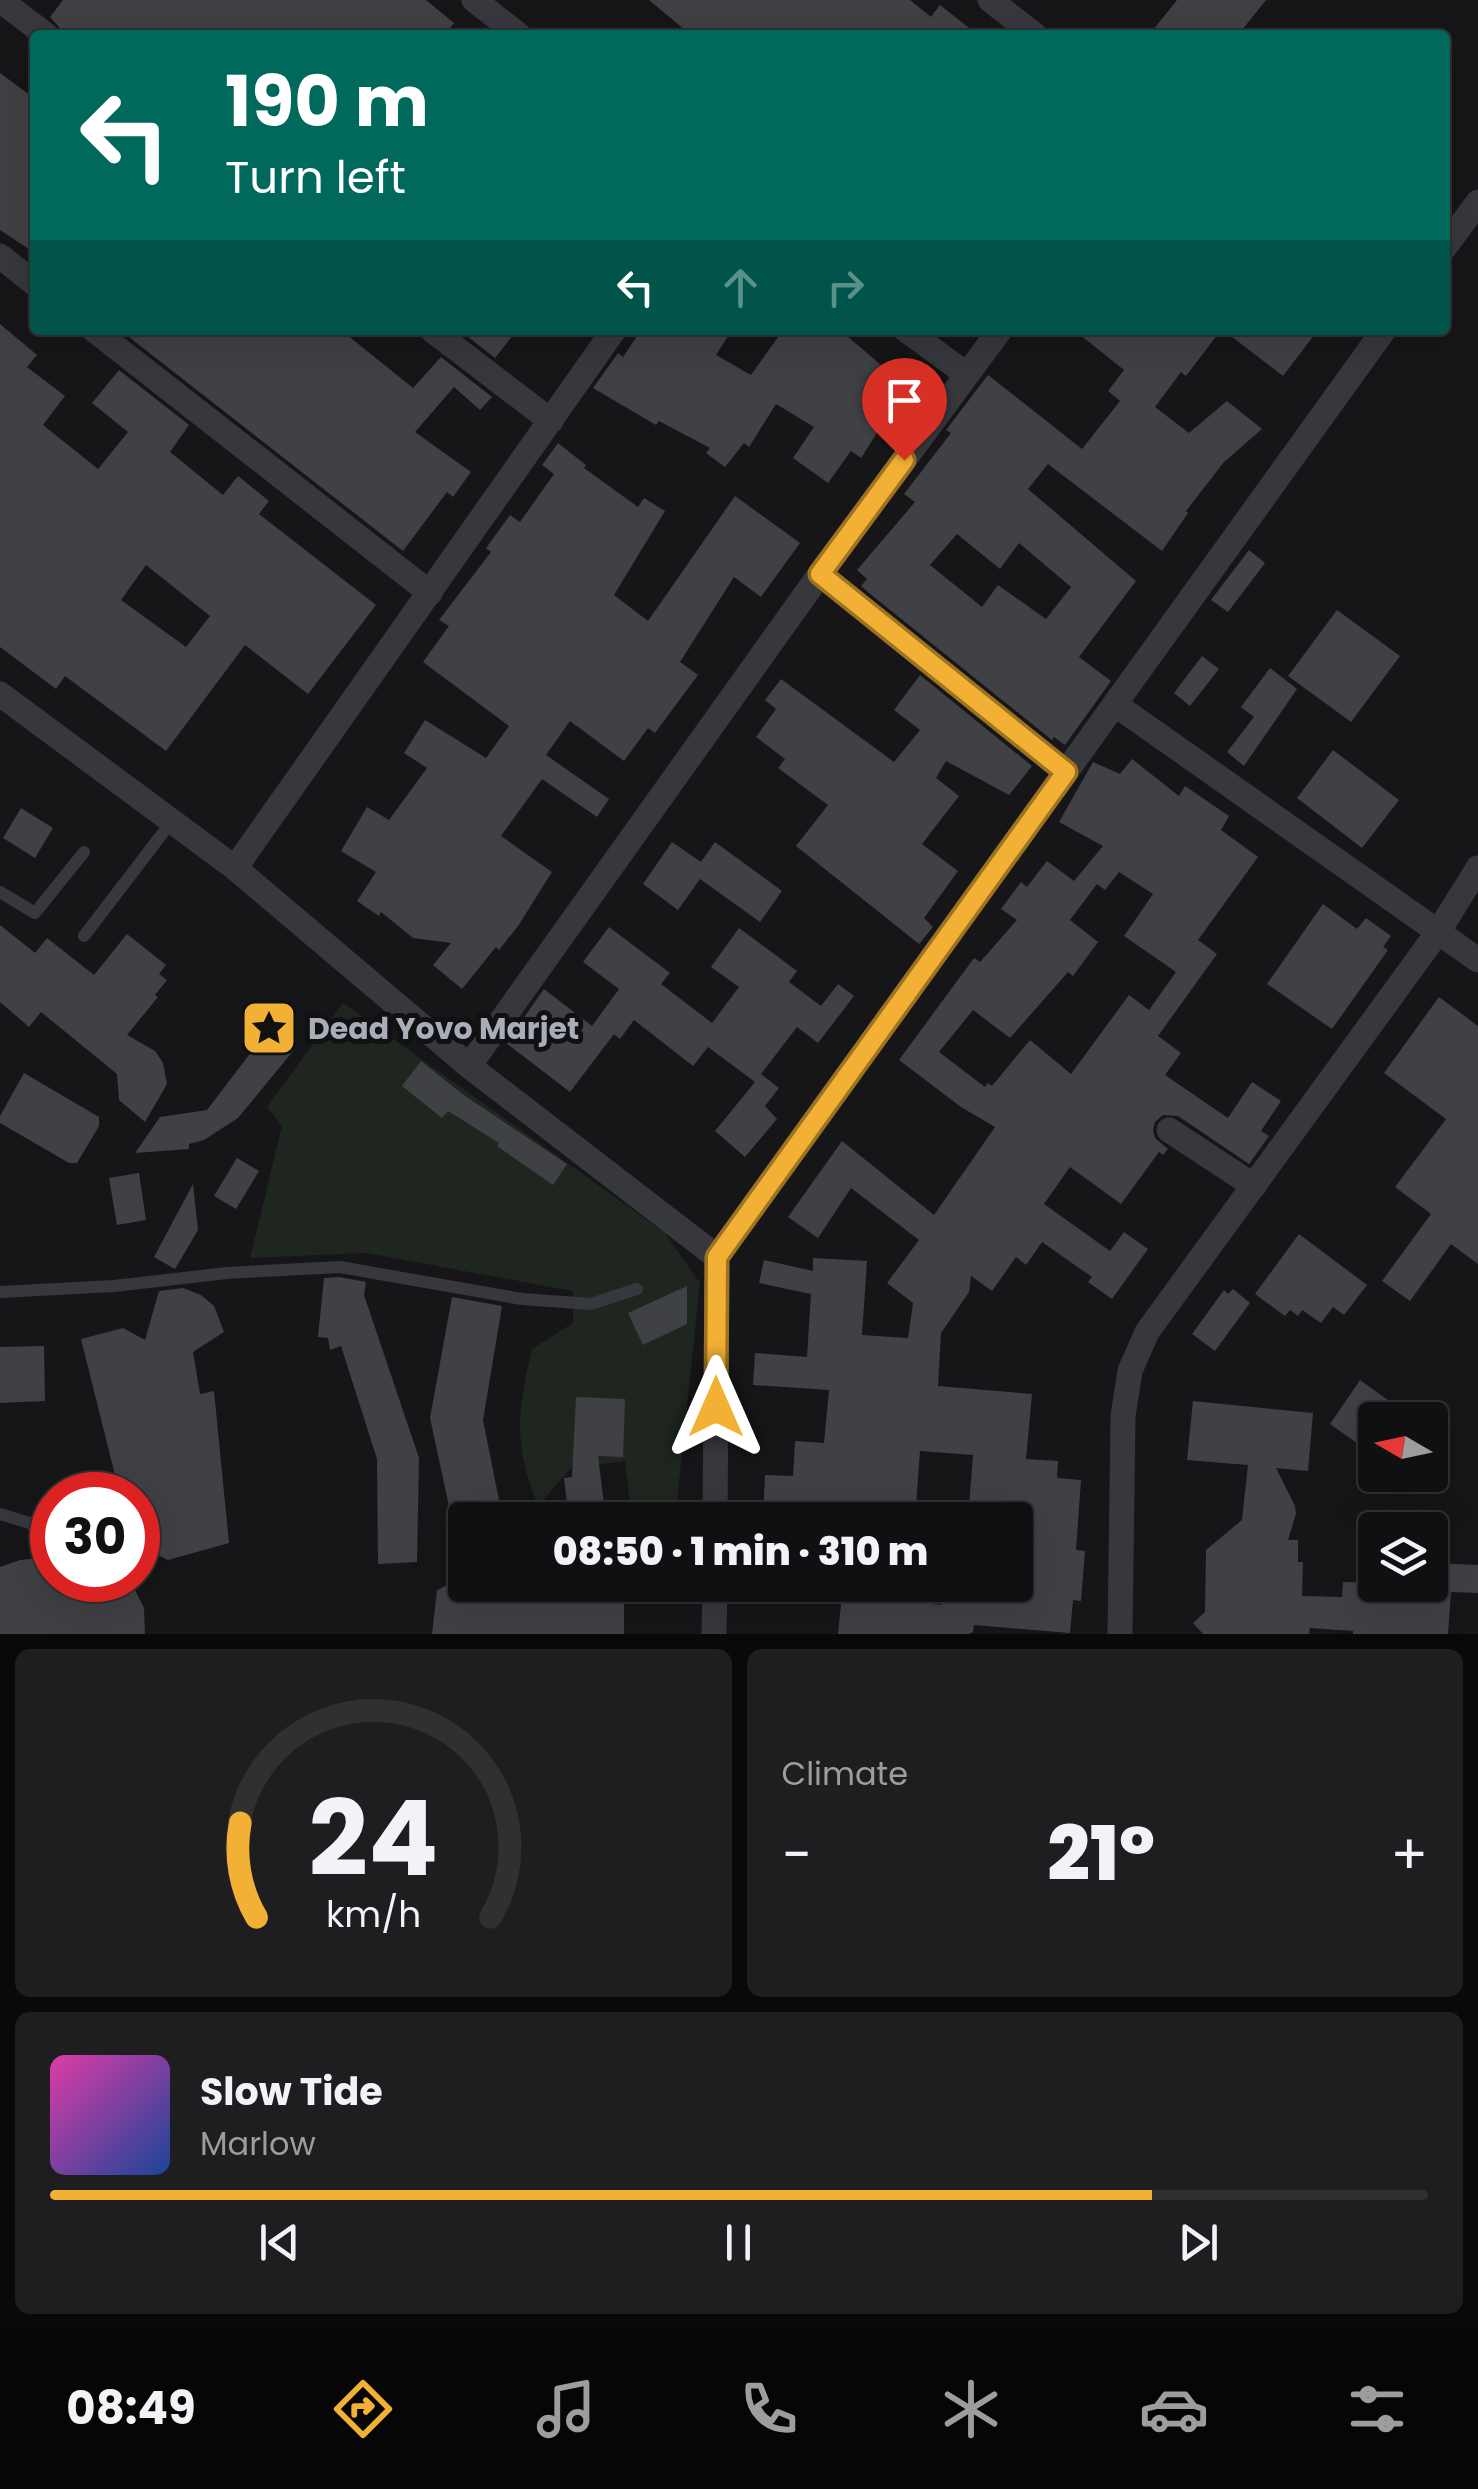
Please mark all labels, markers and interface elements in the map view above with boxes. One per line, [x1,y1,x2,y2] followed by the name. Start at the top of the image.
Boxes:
[225,52,429,151] text: 190 m
[60,70,190,200] icon: left
[225,146,406,209] text: Turn left
[608,260,663,315] icon: left
[713,260,768,315] icon: ahead
[818,260,873,315] icon: right
[862,358,947,461] pin
[877,373,932,428] icon: arrive
[239,998,299,1058] place icon: Dead Yovo Marjet
[308,1007,579,1050] place label: Dead Yovo Marjet
[664,1355,768,1459] position arrow
[1358,1402,1448,1492] north arrow
[1358,1402,1448,1602] map controls
[30,1472,160,1602] speed limit sign: 30
[1358,1512,1448,1602] button: layers
[553,1525,928,1578] text: 08:50 · 1 min · 310 m
[782,1751,908,1796] text: Climate
[308,1766,438,1911] text: 24
[1047,1801,1155,1906] text: 21°
[782,1816,812,1893] text: −
[1390,1816,1428,1893] text: +
[326,1889,421,1940] text: km/h
[200,2065,383,2118] text: Slow Tide
[200,2121,316,2166] text: Marlow
[252,2215,307,2270] icon: previous
[711,2215,766,2270] icon: pause
[1171,2215,1226,2270] icon: next
[328,2374,398,2444] icon: directions
[531,2374,601,2444] icon: music
[734,2374,804,2444] icon: phone
[936,2374,1006,2444] icon: climate
[1139,2374,1209,2444] icon: car
[1342,2374,1412,2444] icon: filters
[66,2377,196,2440] text: 08:49

